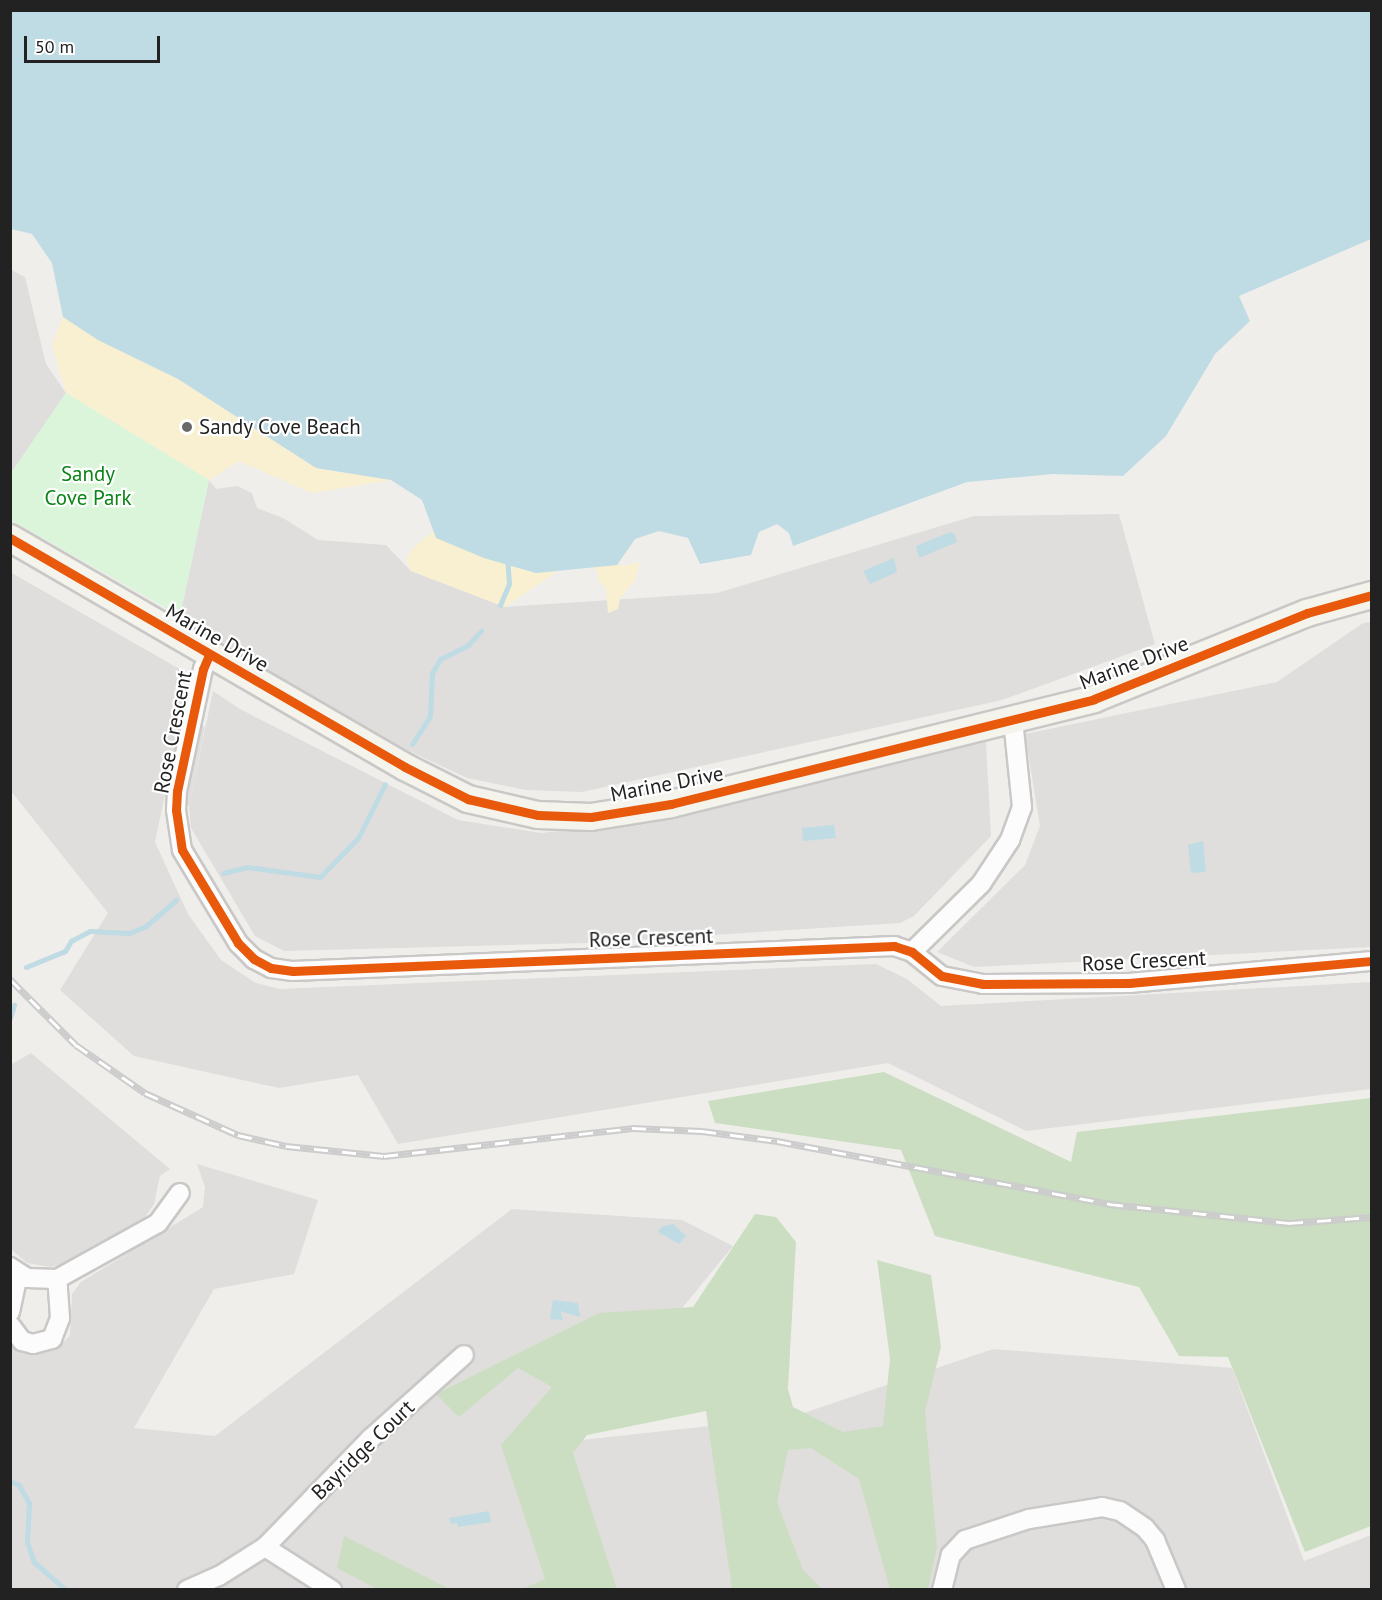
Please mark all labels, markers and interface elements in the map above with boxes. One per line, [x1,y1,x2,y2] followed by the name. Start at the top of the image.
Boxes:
[27,24,164,62] scale bar
[35,35,74,58] text: 50 m
[199,414,361,440] place label: Sandy Cove Beach
[180,420,194,434] marker: Sandy Cove Beach
[44,461,132,511] park label: Sandy Cove Park
[161,598,273,678] street label: Marine Drive
[1076,631,1192,695] street label: Marine Drive
[149,669,197,795] street label: Rose Crescent
[608,761,726,807] street label: Marine Drive
[588,923,714,953] street label: Rose Crescent
[1081,945,1207,977] street label: Rose Crescent
[306,1395,420,1505] street label: Bayridge Court

